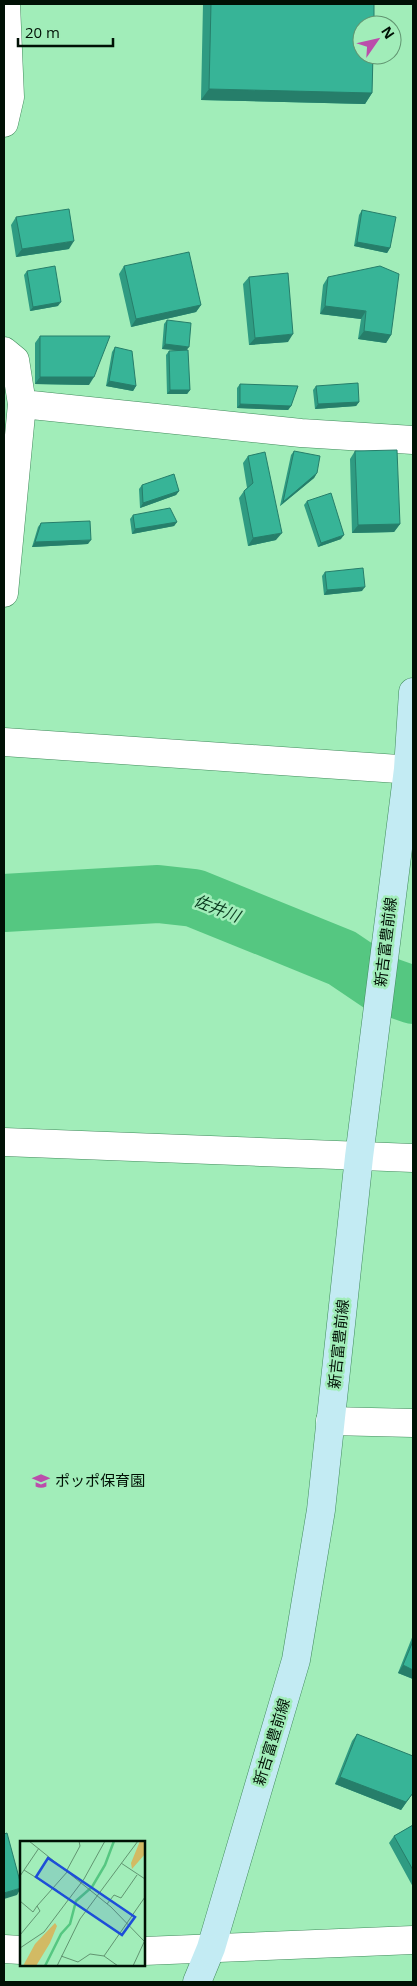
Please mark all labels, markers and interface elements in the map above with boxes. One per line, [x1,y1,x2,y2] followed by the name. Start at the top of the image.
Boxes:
[18,15,112,47] scale bar
[352,15,402,65] north arrow
[25,22,60,42] text: 20 m
[377,22,399,42] text: N
[191,889,245,928] water label: 佐井川
[370,896,400,988] street label: 新吉富豊前線
[323,1298,353,1390] street label: 新吉富豊前線
[55,1470,145,1490] place label: ポッポ保育園
[31,1471,51,1491] school or university icon: ポッポ保育園
[248,1696,294,1788] street label: 新吉富豊前線
[20,1841,145,1966] inset map

